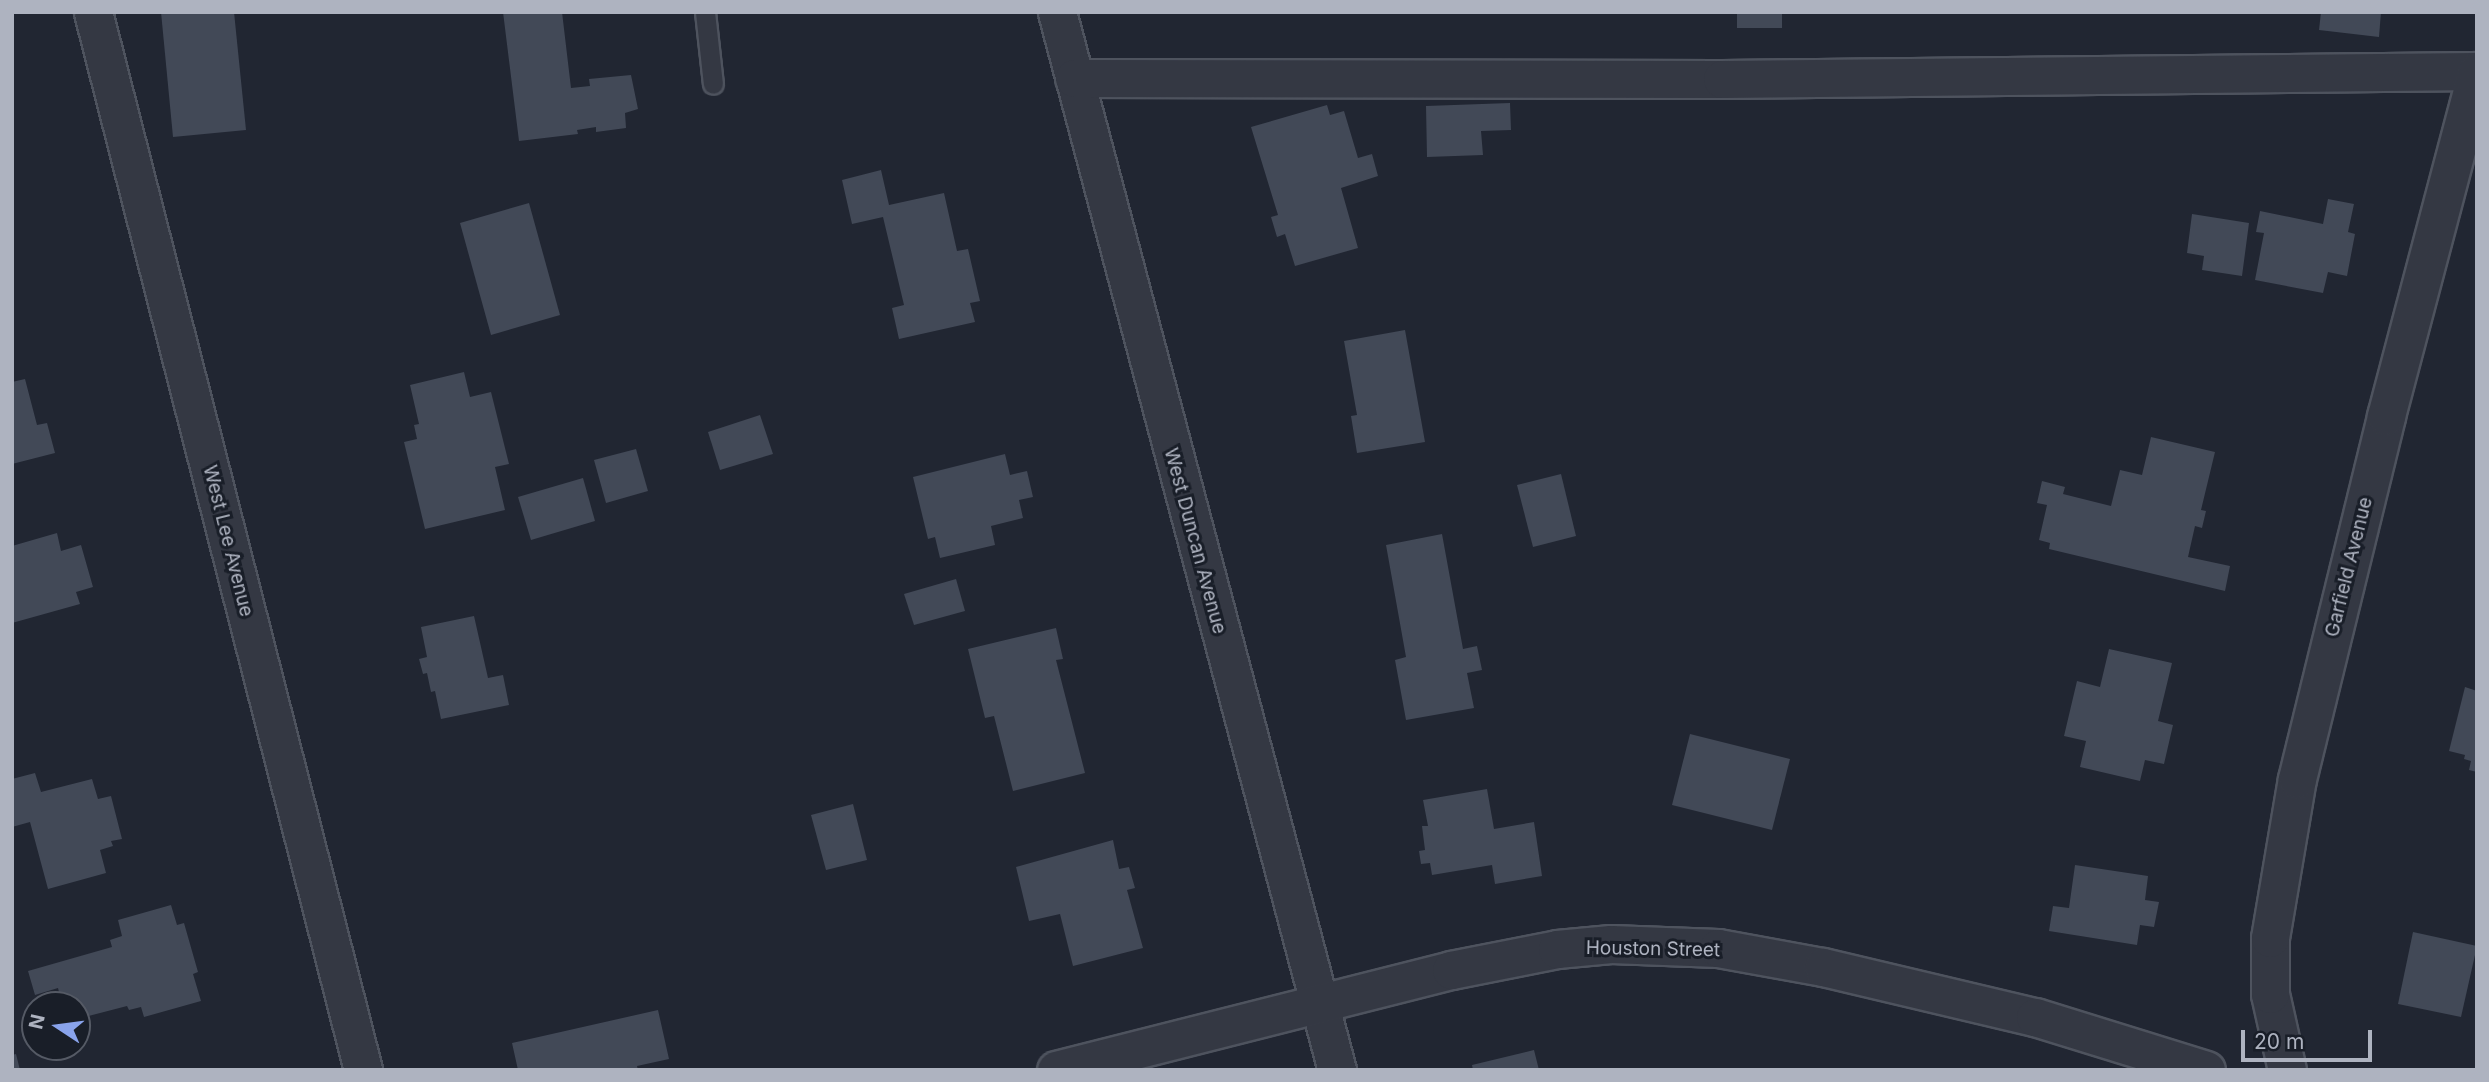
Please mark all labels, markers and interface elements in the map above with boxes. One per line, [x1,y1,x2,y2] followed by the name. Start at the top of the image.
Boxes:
[1159,446,1231,636] street label: West Duncan Avenue
[198,463,258,619] street label: West Lee Avenue
[2321,495,2377,639] street label: Garfield Avenue
[1586,936,1720,962] street label: Houston Street
[21,991,91,1061] north arrow
[24,1012,50,1031] text: N
[2244,1016,2375,1060] scale bar
[2254,1029,2304,1054] text: 20 m

